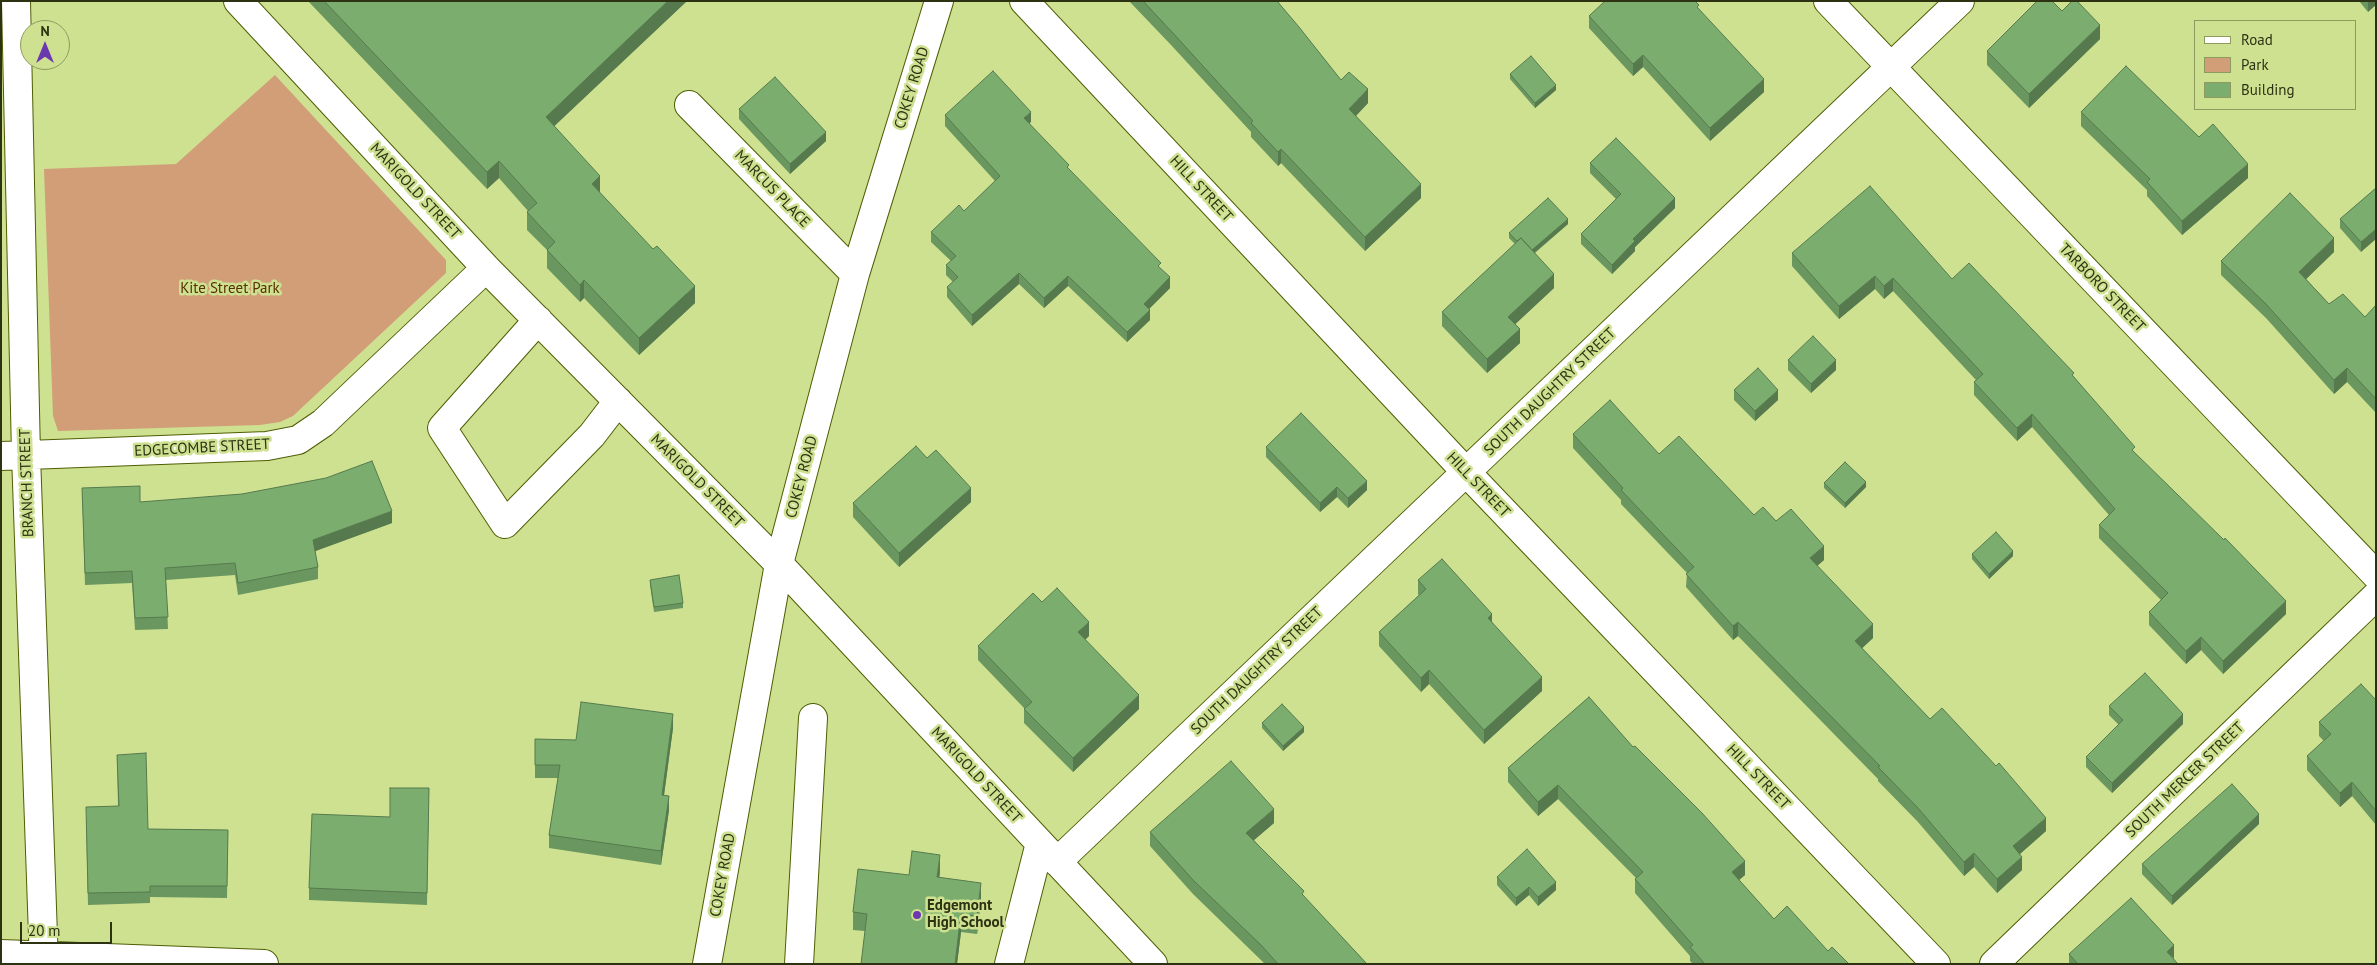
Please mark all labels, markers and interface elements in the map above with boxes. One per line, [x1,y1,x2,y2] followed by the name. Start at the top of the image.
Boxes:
[20,20,70,70] north arrow
[2194,20,2357,110] legend
[40,22,50,40] text: N
[2241,30,2273,49] text: Road
[891,45,933,131] street label: COKEY ROAD
[2241,55,2269,74] text: Park
[2241,80,2295,99] text: Building
[366,139,464,243] street label: MARIGOLD STREET
[731,147,813,231] street label: MARCUS PLACE
[1166,152,1236,226] street label: HILL STREET
[2055,240,2149,336] street label: TARBORO STREET
[180,280,280,298] park label: Kite Street Park
[1480,324,1620,460] street label: SOUTH DAUGHTRY STREET
[16,429,38,537] street label: BRANCH STREET
[647,431,747,531] street label: MARIGOLD STREET
[782,434,822,520] street label: COKEY ROAD
[134,435,270,461] street label: EDGECOMBE STREET
[1442,449,1514,521] street label: HILL STREET
[1187,603,1327,739] street label: SOUTH DAUGHTRY STREET
[2122,719,2248,841] street label: SOUTH MERCER STREET
[927,723,1025,827] street label: MARIGOLD STREET
[1722,741,1794,813] street label: HILL STREET
[707,832,739,918] street label: COKEY ROAD
[927,897,1004,932] place label: Edgemont High School
[911,909,923,921] marker: Edgemont High School
[22,912,115,944] scale bar
[28,921,61,940] text: 20 m

